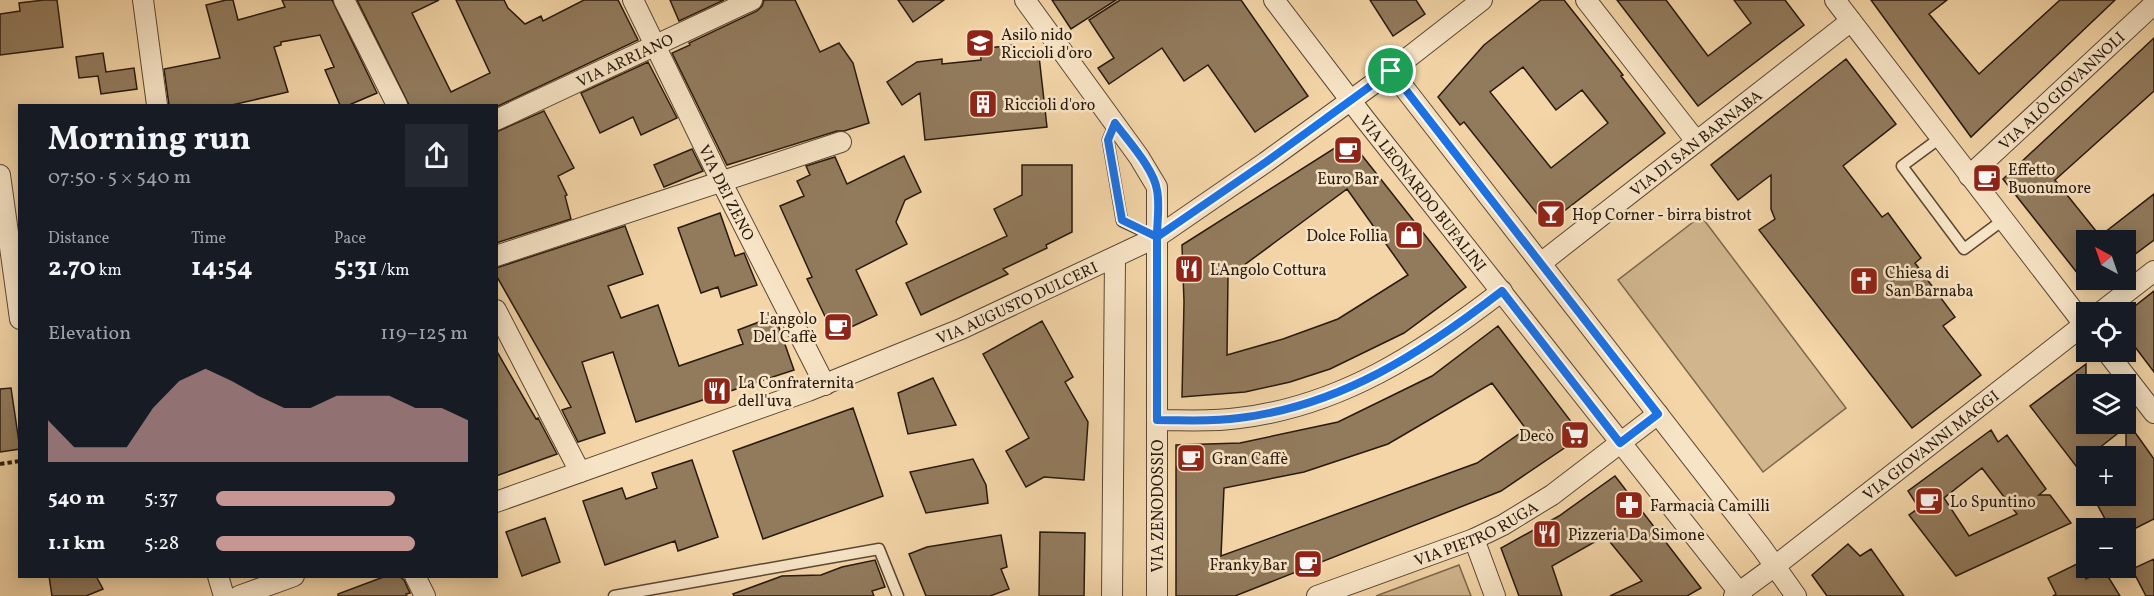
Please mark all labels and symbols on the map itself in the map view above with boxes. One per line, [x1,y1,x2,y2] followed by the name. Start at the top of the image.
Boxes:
[1001,25,1092,65] place label: Asilo nido Riccioli d'oro
[964,27,996,59] school or university icon: Asilo nido Riccioli d'oro
[1995,27,2131,156] street label: VIA ALÒ GIOVANNOLI
[573,29,678,94] street label: VIA ARRIANO
[1365,45,1416,96] pin
[1626,85,1767,203] street label: VIA DI SAN BARNABA
[967,88,999,120] building icon: Riccioli d'oro
[1004,95,1095,117] place label: Riccioli d'oro
[1353,111,1491,277] street label: VIA LEONARDO BUFALINI
[1332,134,1364,166] cafe icon: Euro Bar
[692,141,759,245] street label: VIA DEI ZENO
[2008,160,2091,200] place label: Effetto Buonumore
[1971,162,2003,194] cafe icon: Effetto Buonumore
[1317,169,1379,191] place label: Euro Bar
[1535,198,1567,230] bar icon: Hop Corner - birra bistrot
[1572,205,1752,227] place label: Hop Corner - birra bistrot
[1393,219,1425,251] shop icon: Dolce Follia
[1306,226,1388,248] place label: Dolce Follia
[2076,230,2136,290] north arrow
[1173,253,1205,285] restaurant icon: L'Angolo Cottura
[933,257,1102,351] street label: VIA AUGUSTO DULCERI
[1210,260,1327,282] place label: L'Angolo Cottura
[1885,263,1973,303] place label: Chiesa di San Barnaba
[1848,265,1880,297] church icon: Chiesa di San Barnaba
[753,309,817,349] place label: L'angolo Del Caffè
[822,311,854,343] cafe icon: L'angolo Del Caffè
[738,373,854,413] place label: La Confraternita dell'uva
[701,375,733,407] restaurant icon: La Confraternita dell'uva
[1859,386,2004,506] street label: VIA GIOVANNI MAGGI
[1559,419,1591,451] supermarket icon: Decò
[1519,426,1554,448] place label: Decò
[1148,439,1170,572] street label: VIA ZENODOSSIO
[1175,442,1207,474] cafe icon: Gran Caffè
[1212,449,1288,471] place label: Gran Caffè
[1913,485,1945,517] cafe icon: Lo Spuntino
[1613,489,1645,521] pharmacy icon: Farmacia Camilli
[1950,492,2036,514] place label: Lo Spuntino
[1650,496,1770,518] place label: Farmacia Camilli
[1411,497,1543,573] street label: VIA PIETRO RUGA
[1531,518,1563,550] restaurant icon: Pizzeria Da Simone
[1568,525,1705,547] place label: Pizzeria Da Simone
[1292,548,1324,580] cafe icon: Franky Bar
[1210,555,1287,577] place label: Franky Bar

